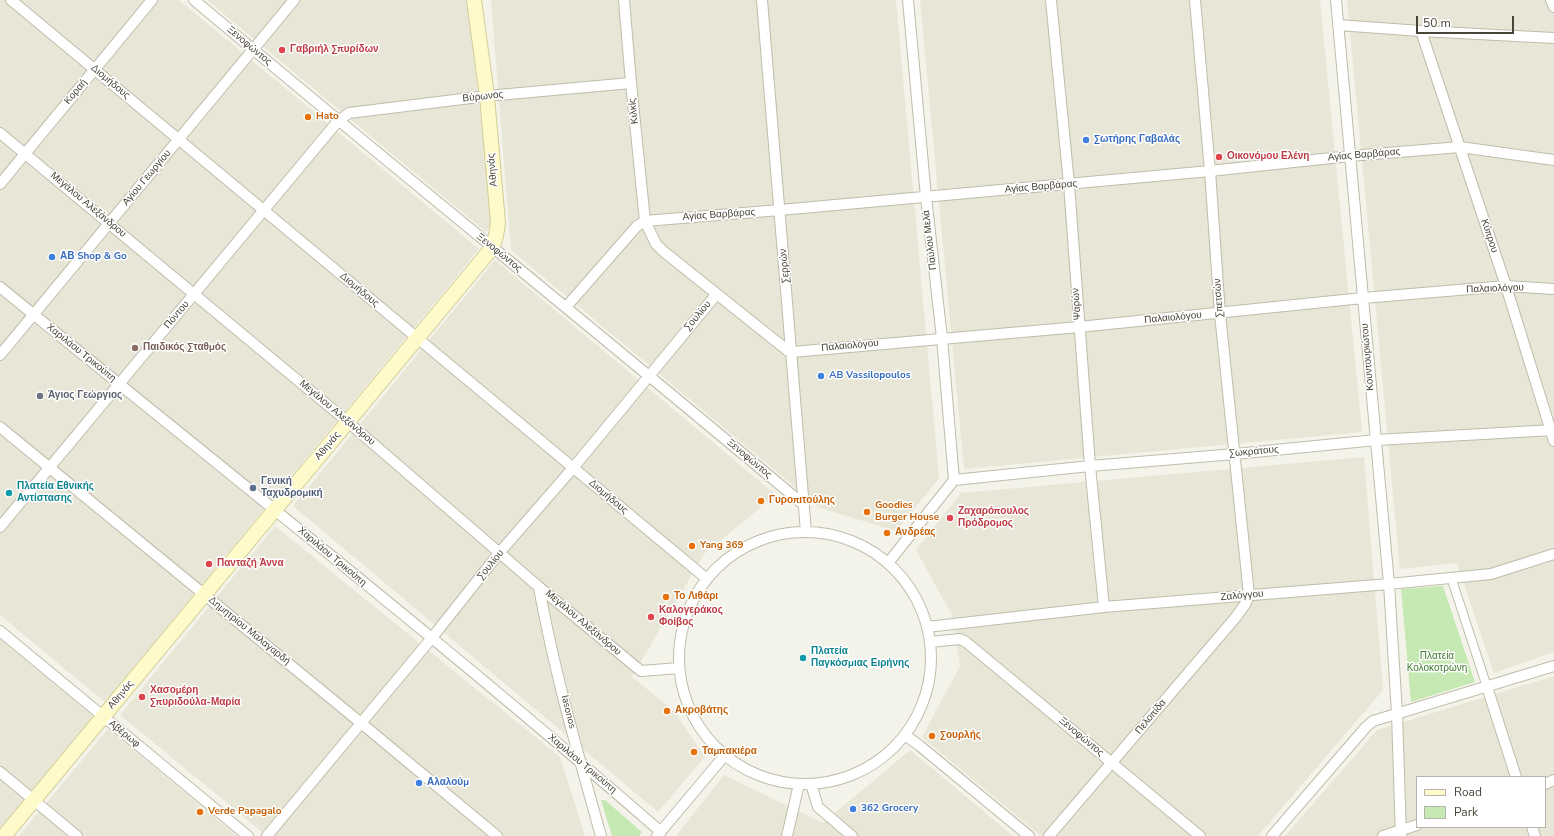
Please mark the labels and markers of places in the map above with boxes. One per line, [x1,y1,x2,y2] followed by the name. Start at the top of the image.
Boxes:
[290,44,379,56] place label: Γαβριήλ Σπυρίδων
[277,45,287,55] marker: Γαβριήλ Σπυρίδων
[316,111,339,123] place label: Hato
[303,112,313,122] marker: Hato
[1094,134,1180,146] place label: Σωτήρης Γαβαλάς
[1081,135,1091,145] marker: Σωτήρης Γαβαλάς
[1227,151,1309,163] place label: Οικονόμου Ελένη
[1214,152,1224,162] marker: Οικονόμου Ελένη
[60,251,127,263] place label: ΑΒ Shop & Go
[47,252,57,262] marker: ΑΒ Shop & Go
[143,342,226,354] place label: Παιδικός Σταθμός
[130,343,140,353] marker: Παιδικός Σταθμός
[829,370,911,382] place label: AB Vassilopoulos
[816,371,826,381] marker: AB Vassilopoulos
[48,390,122,402] place label: Άγιος Γεώργιος
[35,391,45,401] marker: Άγιος Γεώργιος
[261,476,323,500] place label: Γενική Ταχυδρομική
[17,481,94,504] place label: Πλατεία Εθνικής Αντίστασης
[248,483,258,493] marker: Γενική Ταχυδρομική
[4,488,14,498] marker: Πλατεία Εθνικής Αντίστασης
[769,495,835,507] place label: Γυροπιτούλης
[756,496,766,506] marker: Γυροπιτούλης
[875,500,939,524] place label: Goodies Burger House
[958,506,1029,530] place label: Ζαχαρόπουλος Πρόδρομος
[862,507,872,517] marker: Goodies Burger House
[945,513,955,523] marker: Ζαχαρόπουλος Πρόδρομος
[895,527,936,539] place label: Ανδρέας
[882,528,892,538] marker: Ανδρέας
[700,540,743,552] place label: Yang 369
[687,541,697,551] marker: Yang 369
[217,558,284,570] place label: Πανταζή Άννα
[204,559,214,569] marker: Πανταζή Άννα
[674,591,718,603] place label: Το Λιθάρι
[661,592,671,602] marker: Το Λιθάρι
[659,605,723,628] place label: Καλογεράκος Φοίβος
[646,612,656,622] marker: Καλογεράκος Φοίβος
[811,646,909,670] place label: Πλατεία Παγκόσμιας Ειρήνης
[798,653,808,663] marker: Πλατεία Παγκόσμιας Ειρήνης
[150,685,240,708] place label: Χασομέρη Σπυριδούλα-Μαρία
[137,692,147,702] marker: Χασομέρη Σπυριδούλα-Μαρία
[675,705,728,717] place label: Ακροβάτης
[662,706,672,716] marker: Ακροβάτης
[940,730,981,742] place label: Σουρλής
[927,731,937,741] marker: Σουρλής
[702,746,757,758] place label: Ταμπακιέρα
[689,747,699,757] marker: Ταμπακιέρα
[427,777,469,789] place label: Αλαλούμ
[414,778,424,788] marker: Αλαλούμ
[861,803,918,815] place label: 362 Grocery
[848,804,858,814] marker: 362 Grocery
[208,806,282,818] place label: Verde Papagalo
[195,807,205,817] marker: Verde Papagalo

